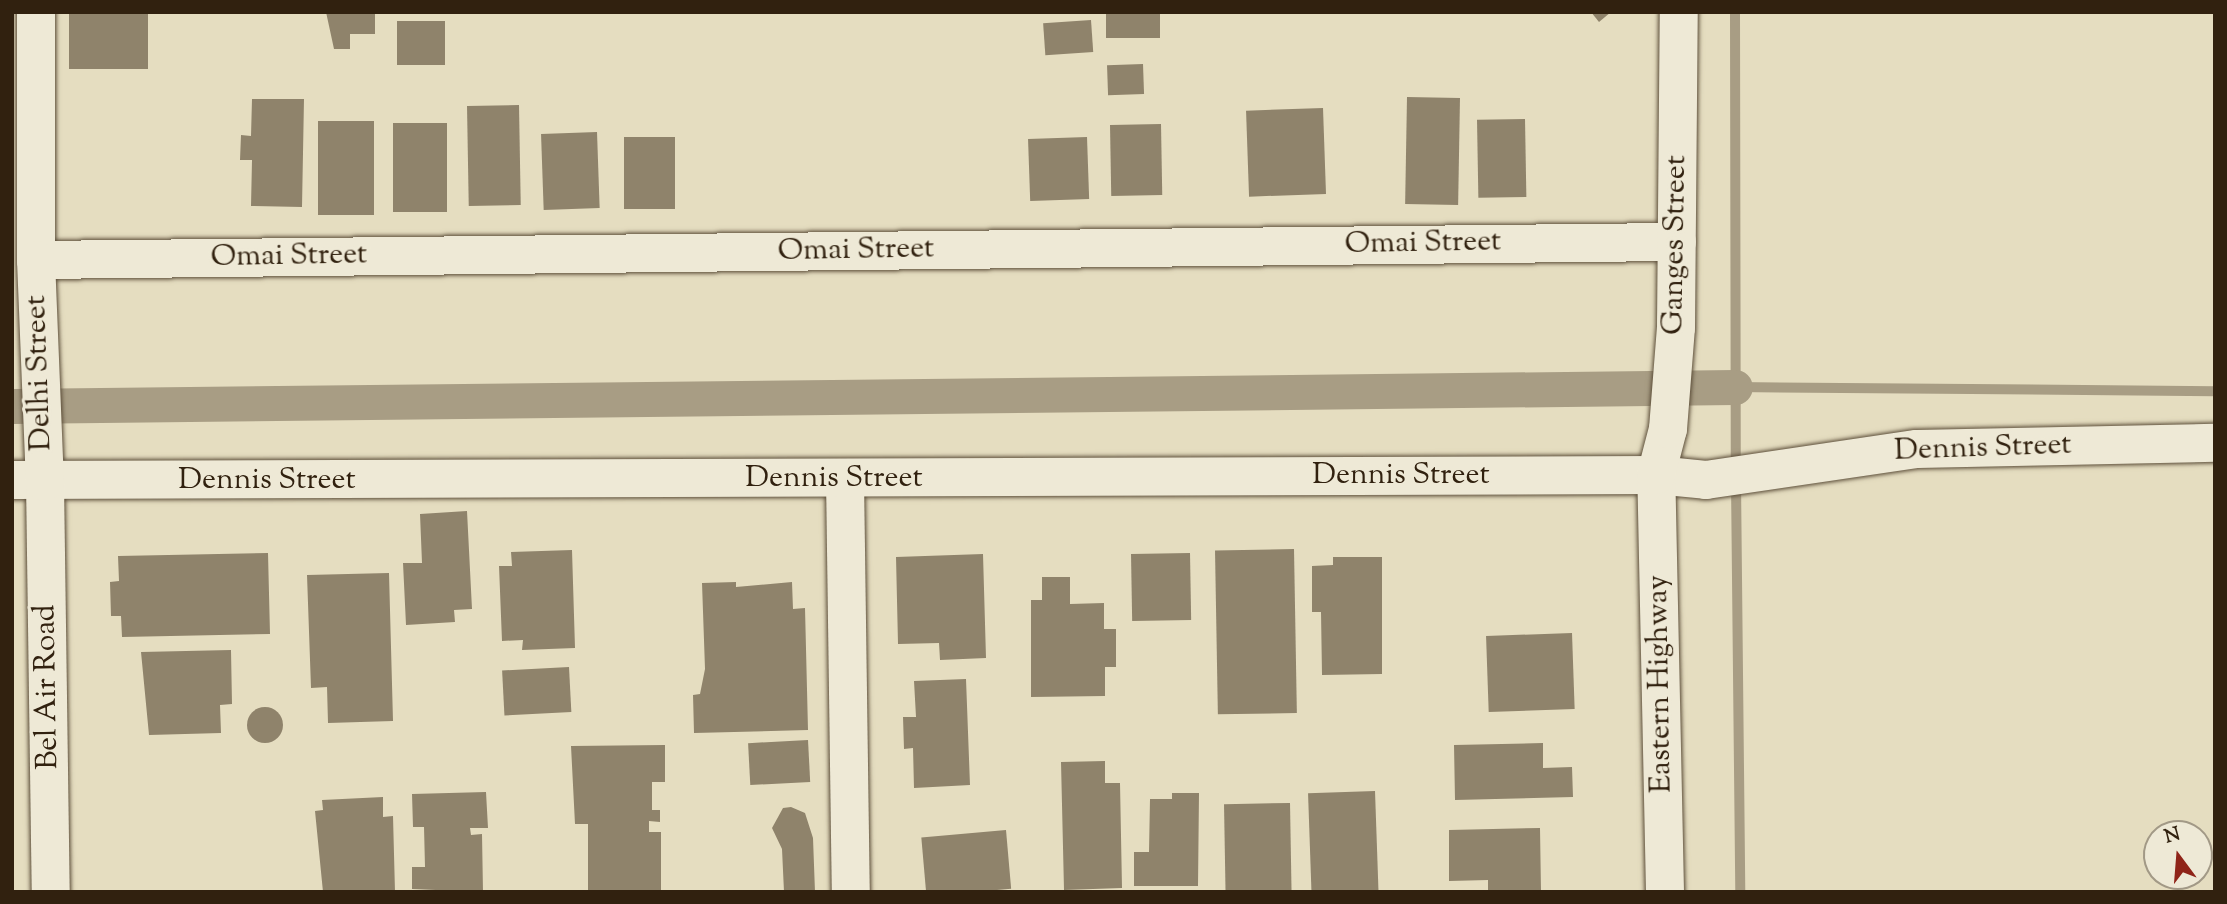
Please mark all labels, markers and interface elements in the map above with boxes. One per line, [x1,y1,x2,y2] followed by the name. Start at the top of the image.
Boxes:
[1656,155,1696,335] street label: Ganges Street
[1344,225,1502,263] street label: Omai Street
[777,232,935,270] street label: Omai Street
[210,238,368,276] street label: Omai Street
[19,294,61,452] street label: Delhi Street
[1894,428,2072,470] street label: Dennis Street
[1312,458,1490,494] street label: Dennis Street
[745,461,923,497] street label: Dennis Street
[178,463,356,499] street label: Dennis Street
[1641,575,1681,793] street label: Eastern Highway
[29,604,67,770] street label: Bel Air Road
[2143,820,2213,890] north arrow
[2162,821,2184,851] text: N

